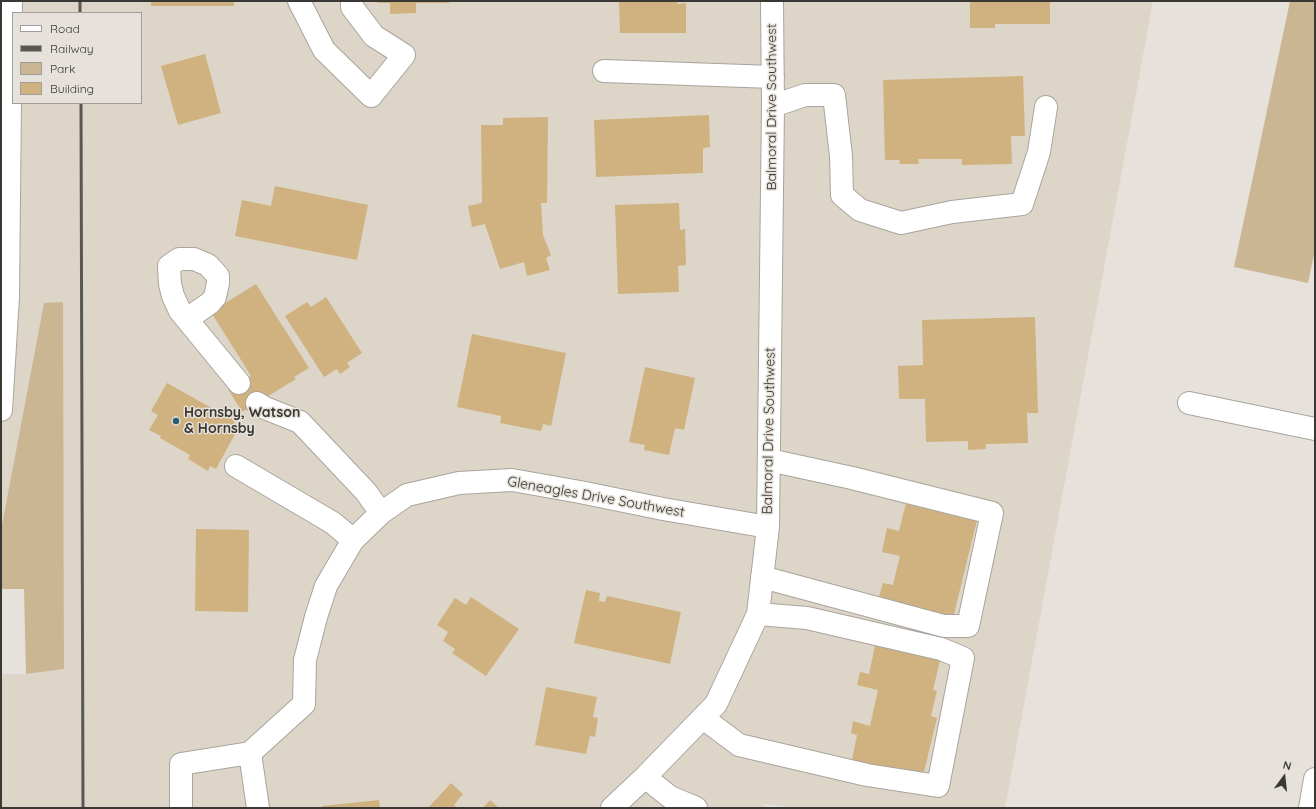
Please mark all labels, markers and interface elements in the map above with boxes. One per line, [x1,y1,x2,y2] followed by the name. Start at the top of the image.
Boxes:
[12,12,142,104] legend
[50,21,80,36] text: Road
[764,23,780,191] street label: Balmoral Drive Southwest
[50,41,94,56] text: Railway
[50,61,75,76] text: Park
[50,81,94,96] text: Building
[759,347,779,515] street label: Balmoral Drive Southwest
[184,405,300,438] place label: Hornsby, Watson & Hornsby
[171,416,181,426] marker: Hornsby, Watson & Hornsby
[506,473,686,521] street label: Gleneagles Drive Southwest
[1264,757,1304,797] north arrow
[1281,758,1293,773] text: N

